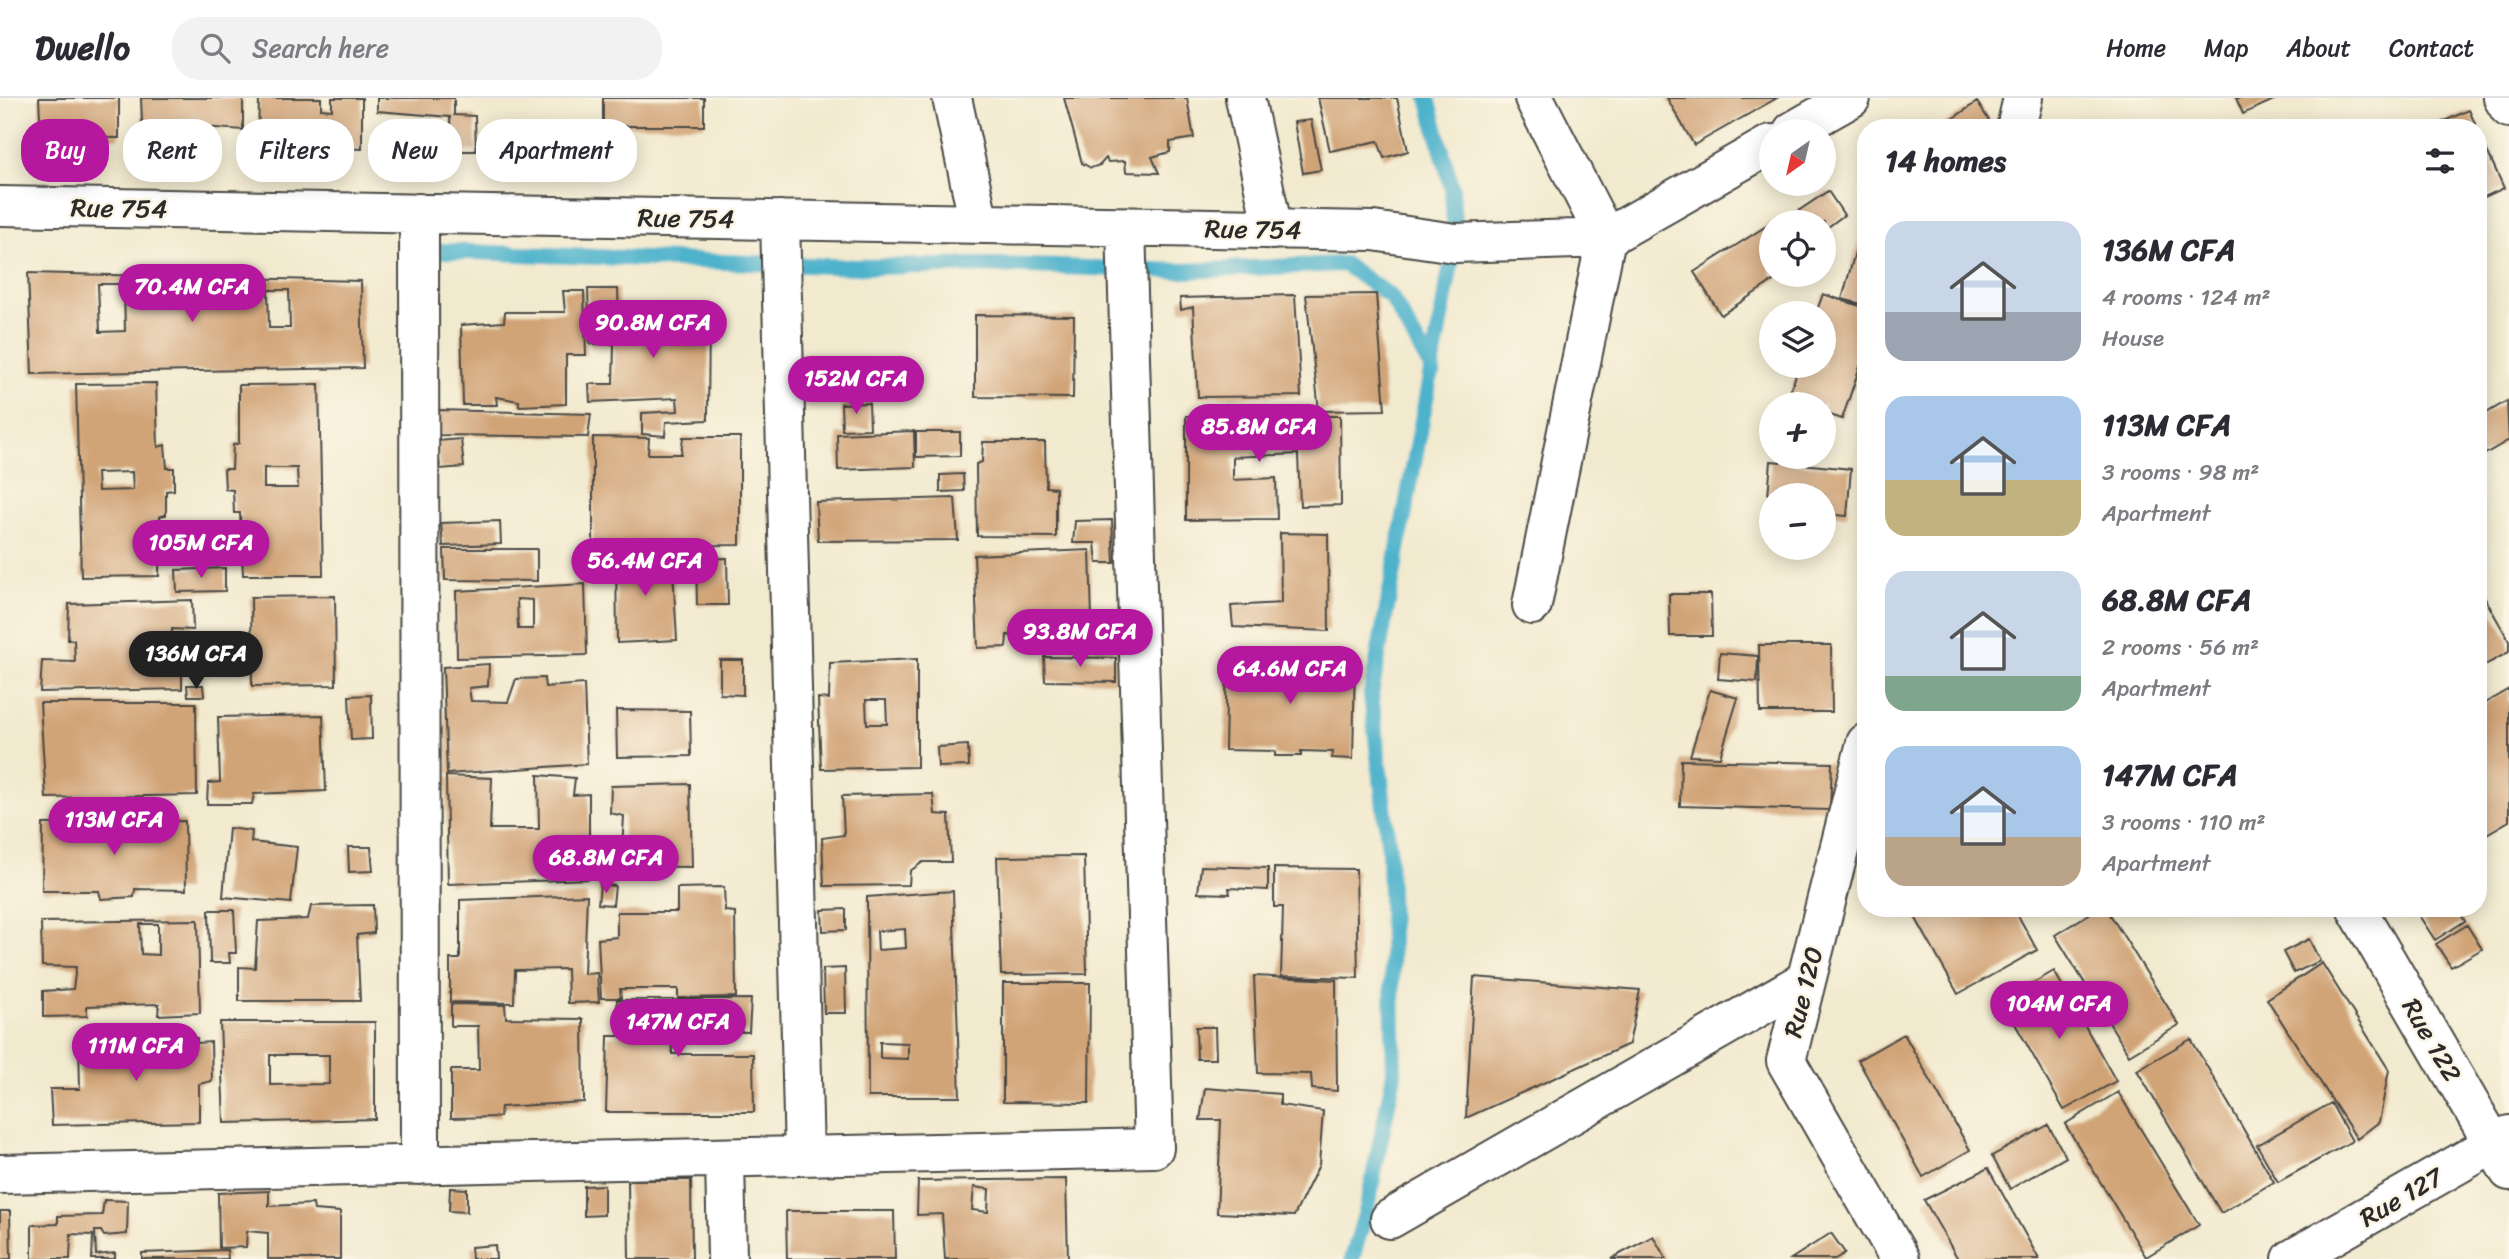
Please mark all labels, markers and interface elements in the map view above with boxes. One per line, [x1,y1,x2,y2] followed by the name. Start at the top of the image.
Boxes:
[172,17,662,80] search box
[35,19,130,77] text: Dwello
[252,25,389,71] text: Search here
[2106,27,2166,69] text: Home
[2204,27,2248,69] text: Map
[2286,27,2351,69] text: About
[2389,27,2474,69] text: Contact
[196,29,234,67] icon: search
[21,119,109,182] chip: Buy
[123,119,222,182] chip: Rent
[236,119,354,182] chip: Filters
[368,119,462,182] chip: New
[476,119,637,182] chip: Apartment
[1759,119,1836,196] north arrow
[1759,119,1836,560] map controls
[1885,134,2006,188] text: 14 homes
[2421,142,2459,180] icon: filters
[70,184,168,232] street label: Rue 754
[637,194,735,242] street label: Rue 754
[1204,205,1302,253] street label: Rue 754
[1759,210,1836,287] button: locate
[2102,223,2235,277] text: 136M CFA
[1941,249,2025,333] icon: home
[112,264,272,324] pin: 70.4M CFA
[134,266,250,307] text: 70.4M CFA
[2102,277,2271,318] text: 4 rooms · 124 m²
[573,300,733,360] pin: 90.8M CFA
[1759,301,1836,378] button: layers
[595,302,711,343] text: 90.8M CFA
[2102,318,2164,359] text: House
[784,356,928,416] pin: 152M CFA
[804,358,908,399] text: 152M CFA
[1759,392,1836,469] button: +
[2102,398,2231,452] text: 113M CFA
[1179,404,1339,464] pin: 85.8M CFA
[1201,406,1317,447] text: 85.8M CFA
[1941,424,2025,508] icon: home
[2102,452,2259,493] text: 3 rooms · 98 m²
[1759,483,1836,560] button: −
[2102,493,2211,534] text: Apartment
[129,520,273,580] pin: 105M CFA
[148,522,254,563] text: 105M CFA
[565,538,725,598] pin: 56.4M CFA
[587,540,703,581] text: 56.4M CFA
[2102,573,2251,627] text: 68.8M CFA
[1941,599,2025,683] icon: home
[1000,610,1160,669] pin: 93.8M CFA
[1023,611,1137,652] text: 93.8M CFA
[2102,627,2259,668] text: 2 rooms · 56 m²
[124,632,268,691] pin: 136M CFA
[145,633,247,674] text: 136M CFA
[1210,646,1370,706] pin: 64.6M CFA
[1233,648,1347,689] text: 64.6M CFA
[2102,668,2211,709] text: Apartment
[2102,748,2238,802] text: 147M CFA
[1941,774,2025,858] icon: home
[42,798,186,857] pin: 113M CFA
[64,799,164,840] text: 113M CFA
[2102,802,2266,843] text: 3 rooms · 110 m²
[526,836,686,895] pin: 68.8M CFA
[549,837,663,878] text: 68.8M CFA
[2102,843,2211,884] text: Apartment
[1770,942,1836,1042] street label: Rue 120
[1987,982,2131,1041] pin: 104M CFA
[2006,983,2112,1024] text: 104M CFA
[2389,989,2475,1091] street label: Rue 122
[606,1000,750,1059] pin: 147M CFA
[626,1001,730,1042] text: 147M CFA
[64,1024,208,1083] pin: 111M CFA
[88,1025,184,1066] text: 111M CFA
[2350,1153,2454,1240] street label: Rue 127

